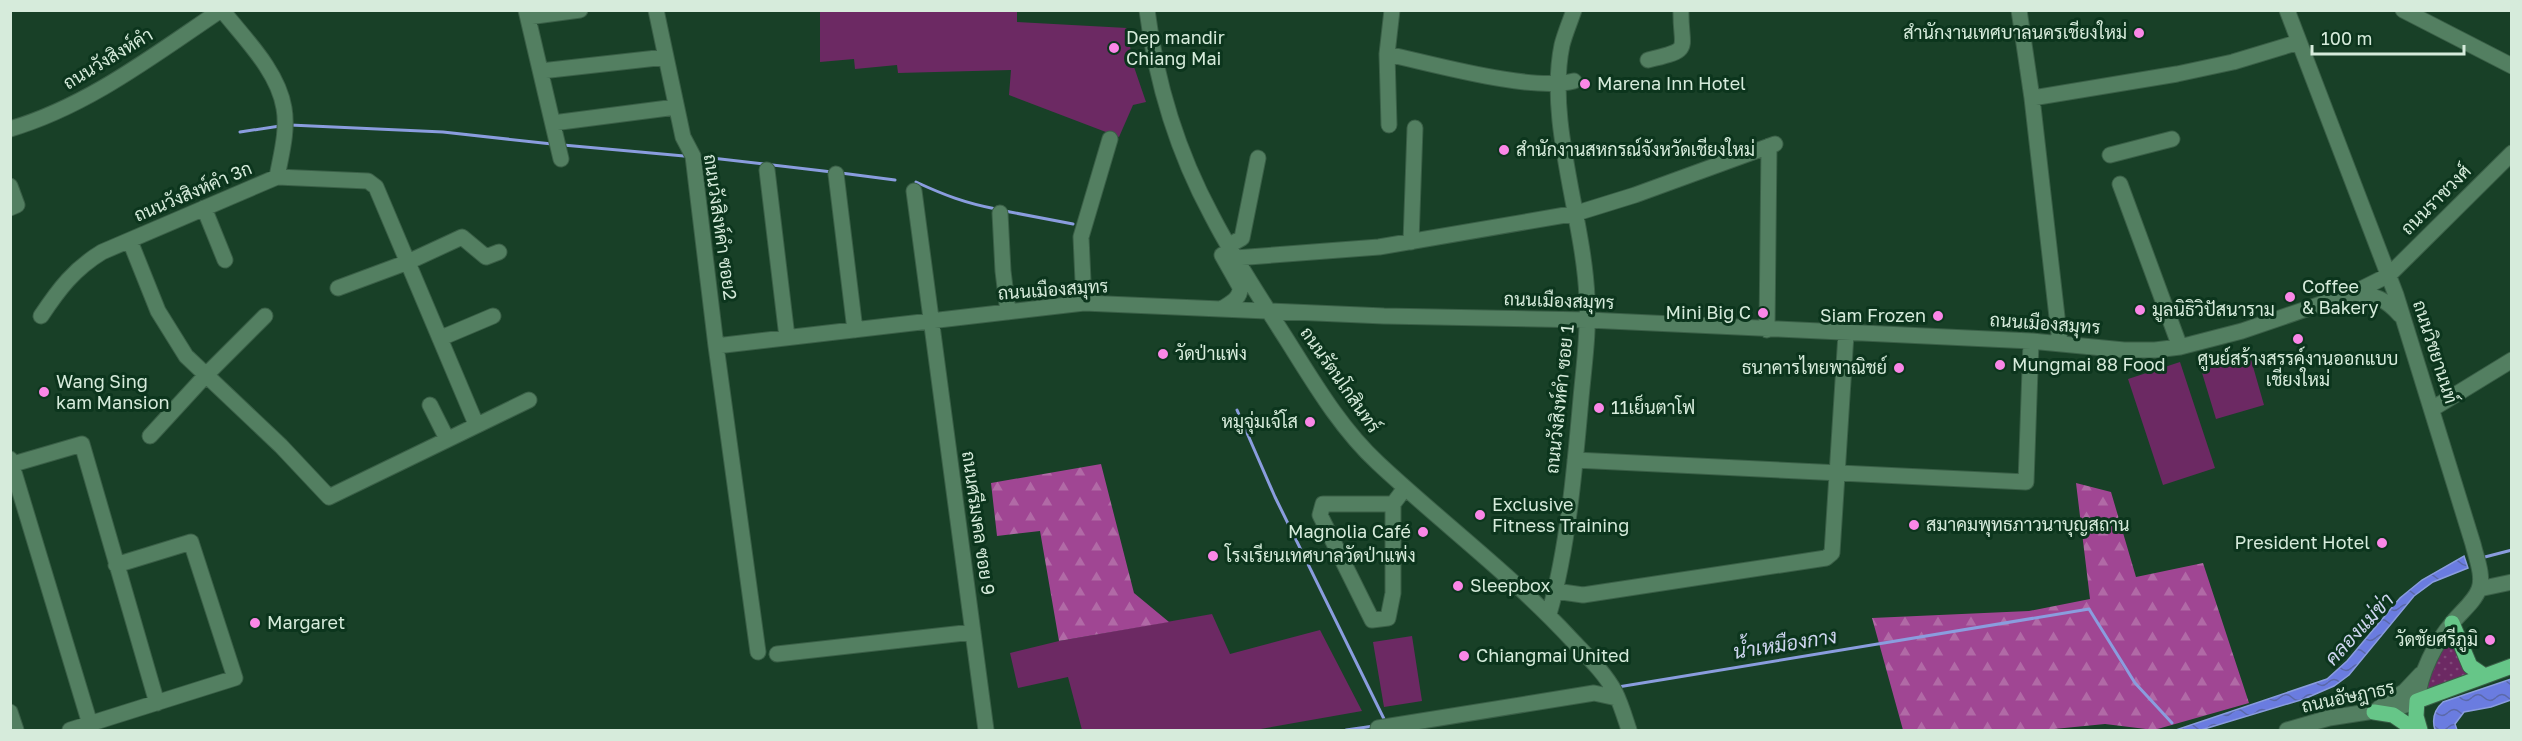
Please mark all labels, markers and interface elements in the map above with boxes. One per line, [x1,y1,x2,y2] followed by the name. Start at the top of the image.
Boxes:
[2312,18,2464,56] scale bar
[1903,20,2127,43] place label: สำนักงานเทศบาลนครเชียงใหม่
[58,22,156,93] street label: ถนนวังสิงห์คำ
[1126,26,1225,69] place label: Dep mandir Chiang Mai
[2132,26,2146,40] marker: สำนักงานเทศบาลนครเชียงใหม่
[2321,27,2372,49] text: 100 m
[1107,41,1121,55] marker: Dep mandir Chiang Mai
[1597,72,1746,94] place label: Marena Inn Hotel
[1578,77,1592,91] marker: Marena Inn Hotel
[1516,137,1755,160] place label: สำนักงานสหกรณ์จังหวัดเชียงใหม่
[1497,143,1511,157] marker: สำนักงานสหกรณ์จังหวัดเชียงใหม่
[700,152,743,301] street label: ถนนวังสิงห์คำ ซอย2
[130,155,255,226] street label: ถนนวังสิงห์คำ 3ก
[2395,159,2475,239] street label: ถนนราชวงศ์
[997,274,1109,306] street label: ถนนเมืองสมุทร
[2302,275,2379,318] place label: Coffee & Bakery
[1503,287,1615,315] street label: ถนนเมืองสมุทร
[2283,290,2297,304] marker: Coffee & Bakery
[2409,297,2464,406] street label: ถนนวิชยานนท์
[2152,298,2275,323] place label: มูลนิธิวิปัสนาราม
[1666,301,1751,323] place label: Mini Big C
[2133,303,2147,317] marker: มูลนิธิวิปัสนาราม
[1820,304,1926,326] place label: Siam Frozen
[1756,306,1770,320] marker: Mini Big C
[1989,308,2101,340] street label: ถนนเมืองสมุทร
[1931,309,1945,323] marker: Siam Frozen
[1296,322,1386,437] street label: ถนนรัตนโกสินทร์
[1539,323,1578,475] street label: ถนนวังสิงห์คำ ซอย 1
[2291,332,2305,346] marker: ศูนย์สร้างสรรค์งานออกแบบ เชียงใหม่
[1175,342,1247,364] place label: วัดป่าแพ่ง
[2198,346,2398,390] place label: ศูนย์สร้างสรรค์งานออกแบบ เชียงใหม่
[1156,347,1170,361] marker: วัดป่าแพ่ง
[2012,353,2166,375] place label: Mungmai 88 Food
[1742,355,1887,378] place label: ธนาคารไทยพาณิชย์
[1993,358,2007,372] marker: Mungmai 88 Food
[1892,361,1906,375] marker: ธนาคารไทยพาณิชย์
[56,370,170,413] place label: Wang Sing kam Mansion
[37,385,51,399] marker: Wang Sing kam Mansion
[1611,394,1695,418] place label: 11เย็นตาโฟ
[1592,401,1606,415] marker: 11เย็นตาโฟ
[1222,409,1298,435] place label: หมูจุ่มเจ้โส
[1303,415,1317,429] marker: หมูจุ่มเจ้โส
[958,449,1001,596] street label: ถนนศรีมงคล ซอย 9
[1492,493,1629,536] place label: Exclusive Fitness Training
[1473,508,1487,522] marker: Exclusive Fitness Training
[1926,513,2130,537] place label: สมาคมพุทธภาวนาบุญสถาน
[1907,518,1921,532] marker: สมาคมพุทธภาวนาบุญสถาน
[1288,520,1411,542] place label: Magnolia Café
[1416,525,1430,539] marker: Magnolia Café
[2235,531,2370,553] place label: President Hotel
[2375,536,2389,550] marker: President Hotel
[1224,543,1416,566] place label: โรงเรียนเทศบาลวัดป่าแพ่ง
[1206,549,1220,563] marker: โรงเรียนเทศบาลวัดป่าแพ่ง
[1470,574,1551,596] place label: Sleepbox
[1451,579,1465,593] marker: Sleepbox
[2319,587,2398,669] water label: คลองแม่ข่า
[267,611,345,633] place label: Margaret
[248,616,262,630] marker: Margaret
[1730,618,1838,663] water label: น้ำเหมืองกาง
[2395,627,2478,653] place label: วัดชัยศรีภูมิ
[2483,633,2497,647] marker: วัดชัยศรีภูมิ
[1476,644,1630,666] place label: Chiangmai United
[1457,649,1471,663] marker: Chiangmai United
[2299,675,2397,719] street label: ถนนอัษฎาธร

